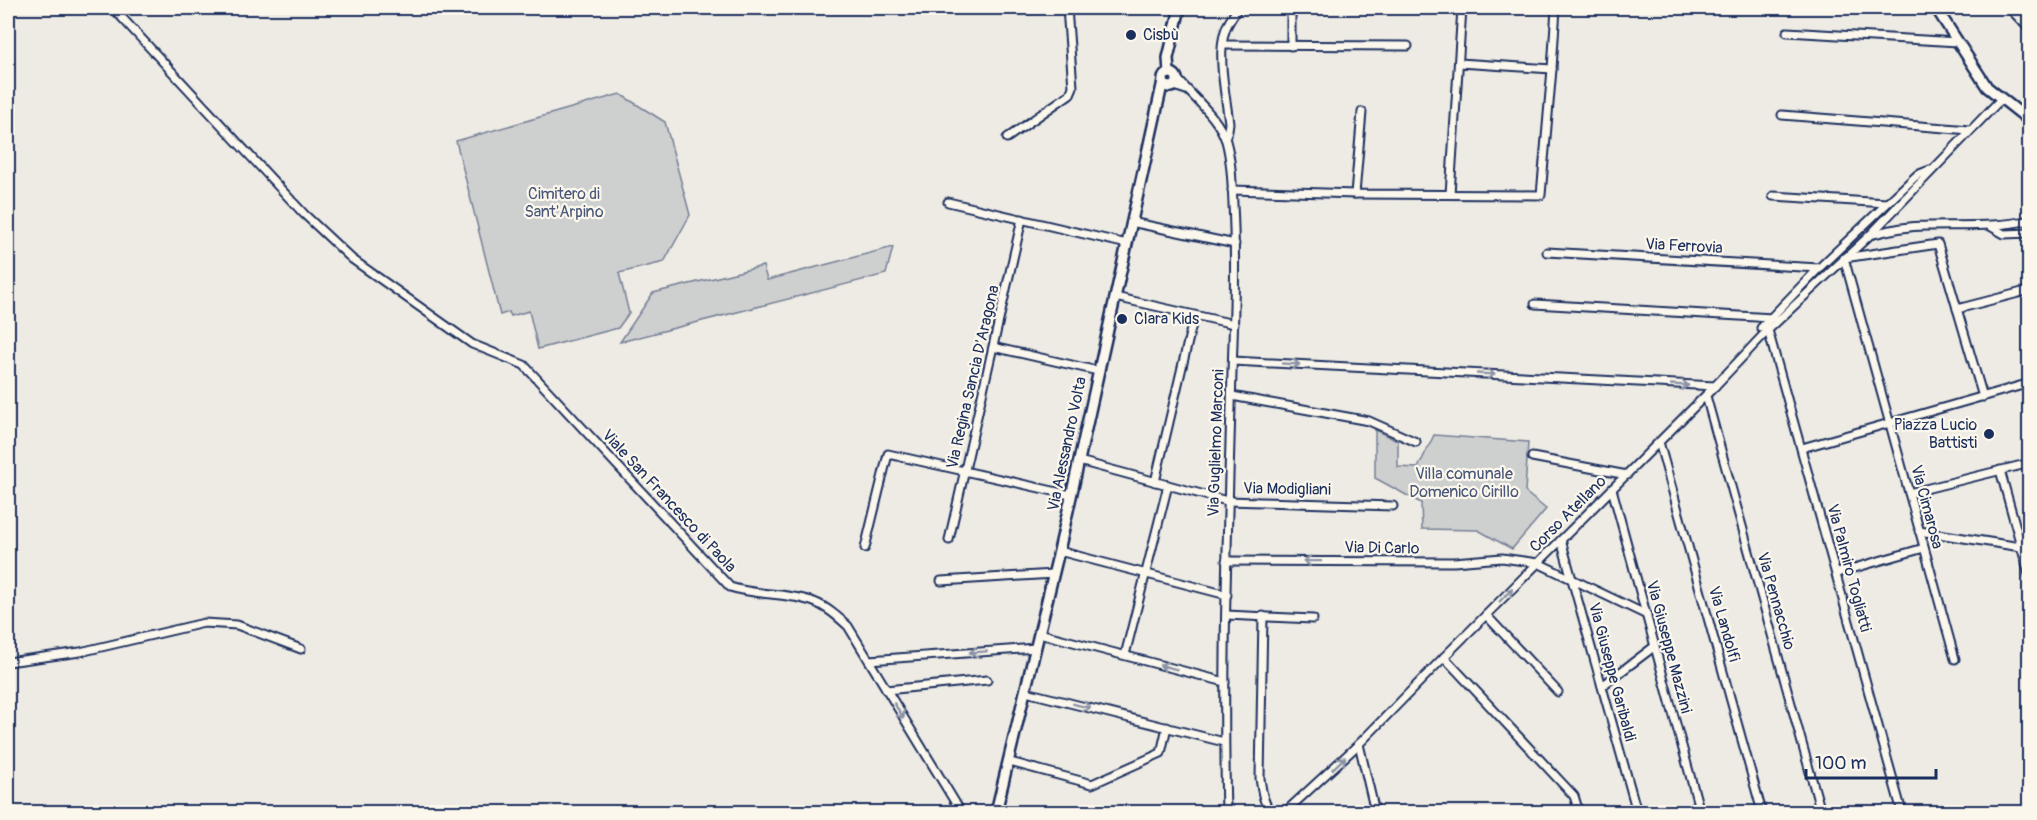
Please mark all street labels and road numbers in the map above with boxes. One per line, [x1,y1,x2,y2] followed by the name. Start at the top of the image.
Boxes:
[1645,234,1723,258] street label: Via Ferrovia
[942,283,1004,471] street label: Via Regina Sancia D'Aragona
[1203,369,1229,517] street label: Via Guglielmo Marconi
[1043,375,1091,513] street label: Via Alessandro Volta
[598,425,740,577] street label: Viale San Francesco di Paola
[1906,463,1948,551] street label: Via Cimarosa
[1525,471,1611,557] street label: Corso Atellano
[1243,478,1331,500] street label: Via Modigliani
[1822,502,1876,634] street label: Via Palmiro Togliatti
[1344,537,1420,559] street label: Via Di Carlo
[1753,550,1800,653] street label: Via Pennacchio
[1642,578,1696,716] street label: Via Giuseppe Mazzini
[1704,584,1744,664] street label: Via Landolfi
[1584,600,1640,744] street label: Via Giuseppe Garibaldi

